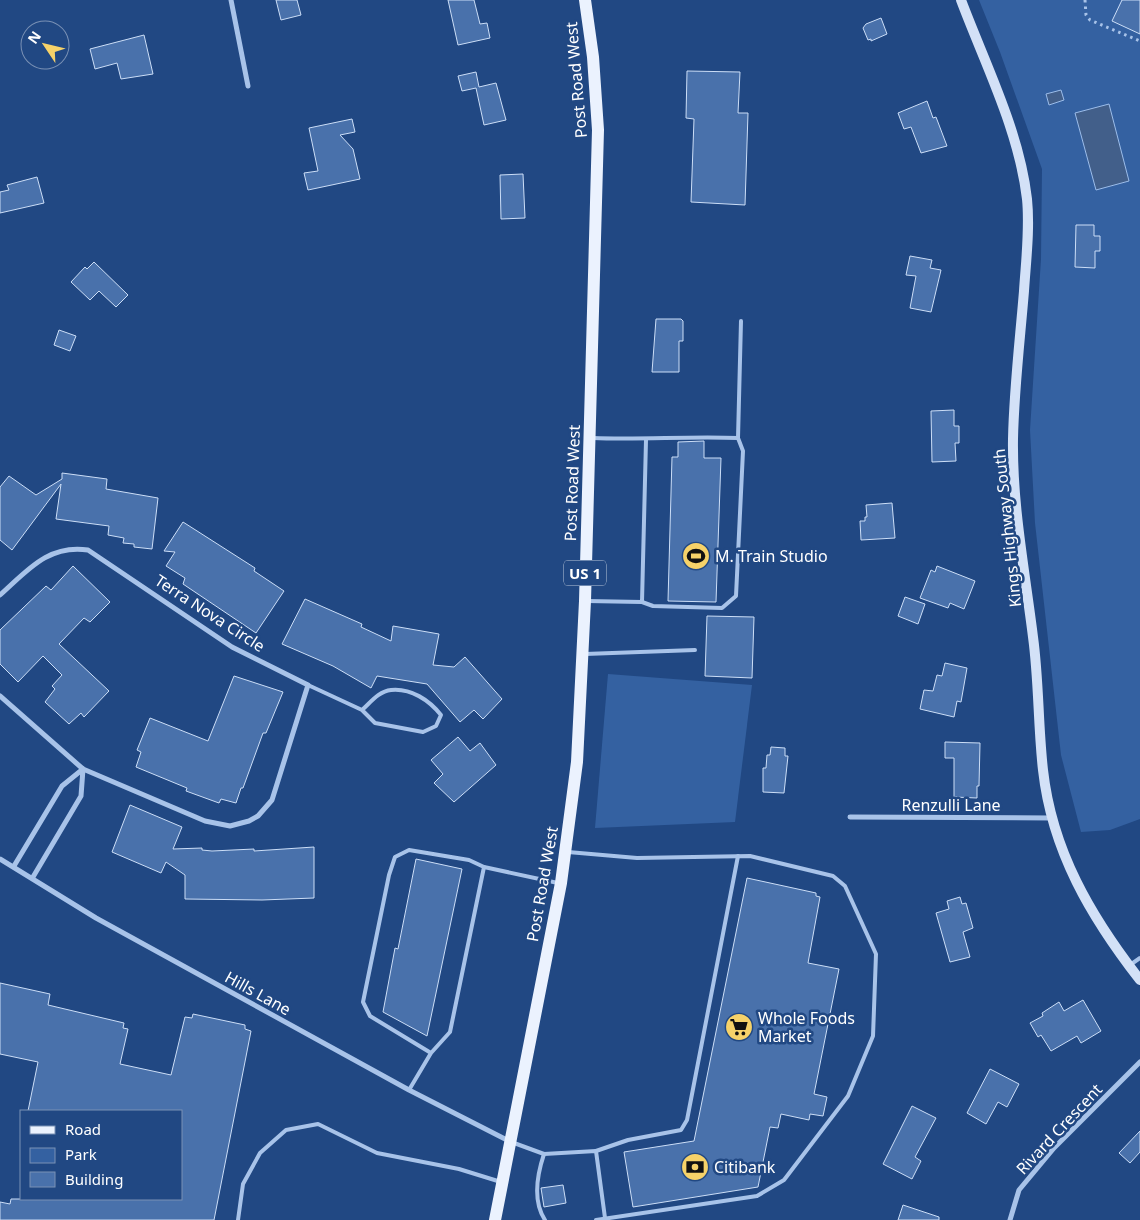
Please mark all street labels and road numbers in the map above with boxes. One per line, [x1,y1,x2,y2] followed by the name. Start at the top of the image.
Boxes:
[560,21,592,139] street label: Post Road West
[559,424,585,542] street label: Post Road West
[988,448,1026,608] street label: Kings Highway South
[564,560,606,586] road number: US 1
[151,569,269,657] street label: Terra Nova Circle
[901,794,1001,816] street label: Renzulli Lane
[521,824,563,943] street label: Post Road West
[221,966,295,1020] street label: Hills Lane
[1011,1079,1107,1179] street label: Rivard Crescent

